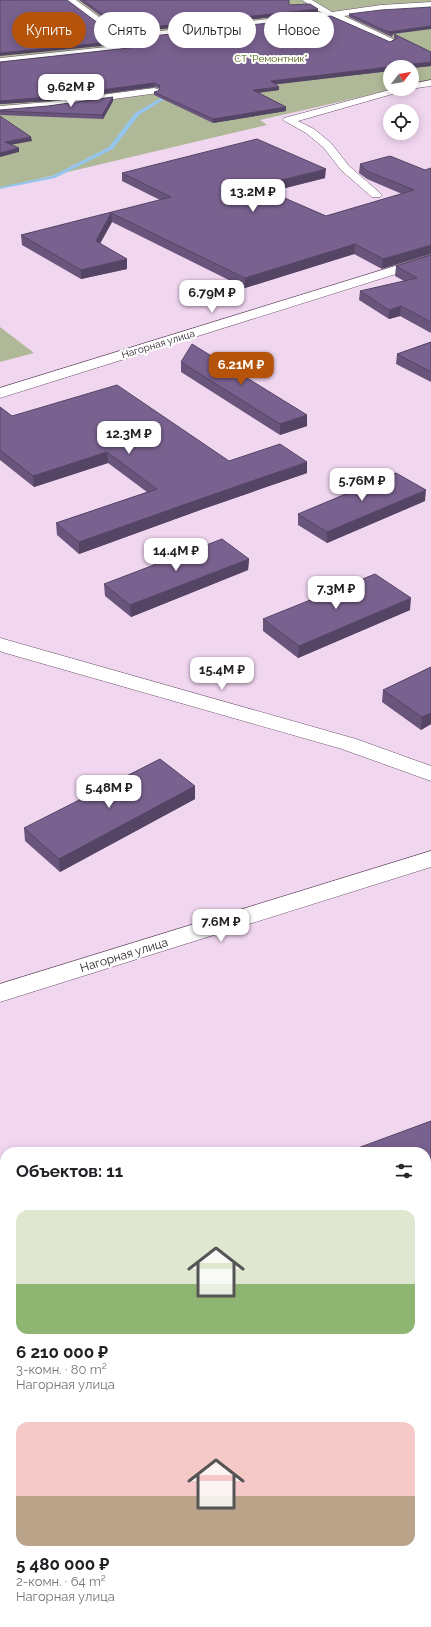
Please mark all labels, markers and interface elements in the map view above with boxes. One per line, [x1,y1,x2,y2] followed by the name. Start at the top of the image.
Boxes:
[12,12,86,48] chip: Купить
[94,12,160,48] chip: Снять
[168,12,256,48] chip: Фильтры
[264,12,334,48] chip: Новое
[234,53,308,64] park label: СТ "Ремонтник"
[383,60,419,96] north arrow
[383,60,419,140] map controls
[34,74,108,108] pin: 9.62M ₽
[47,79,95,94] text: 9.62M ₽
[383,104,419,140] button: locate
[216,179,290,213] pin: 13.2M ₽
[230,184,276,199] text: 13.2M ₽
[175,280,249,314] pin: 6.79M ₽
[188,285,236,300] text: 6.79M ₽
[120,328,196,360] street label: Нагорная улица
[204,352,278,386] pin: 6.21M ₽
[218,357,264,372] text: 6.21M ₽
[92,421,166,455] pin: 12.3M ₽
[106,426,152,441] text: 12.3M ₽
[325,468,399,502] pin: 5.76M ₽
[339,473,385,488] text: 5.76M ₽
[139,538,213,572] pin: 14.4M ₽
[153,543,199,558] text: 14.4M ₽
[303,576,369,610] pin: 7.3M ₽
[317,581,355,596] text: 7.3M ₽
[185,657,259,691] pin: 15.4M ₽
[199,662,245,677] text: 15.4M ₽
[72,775,146,809] pin: 5.48M ₽
[85,780,133,795] text: 5.48M ₽
[188,909,254,943] pin: 7.6M ₽
[201,914,241,929] text: 7.6M ₽
[78,935,170,975] street label: Нагорная улица
[393,1160,415,1182] icon: filters
[16,1161,123,1181] text: Объектов: 11
[180,1236,252,1308] icon: home
[16,1342,108,1362] text: 6 210 000 ₽
[16,1362,107,1377] text: 3-комн. · 80 m²
[16,1377,115,1392] text: Нагорная улица
[180,1448,252,1520] icon: home
[16,1554,109,1574] text: 5 480 000 ₽
[16,1574,106,1589] text: 2-комн. · 64 m²
[16,1589,115,1604] text: Нагорная улица

